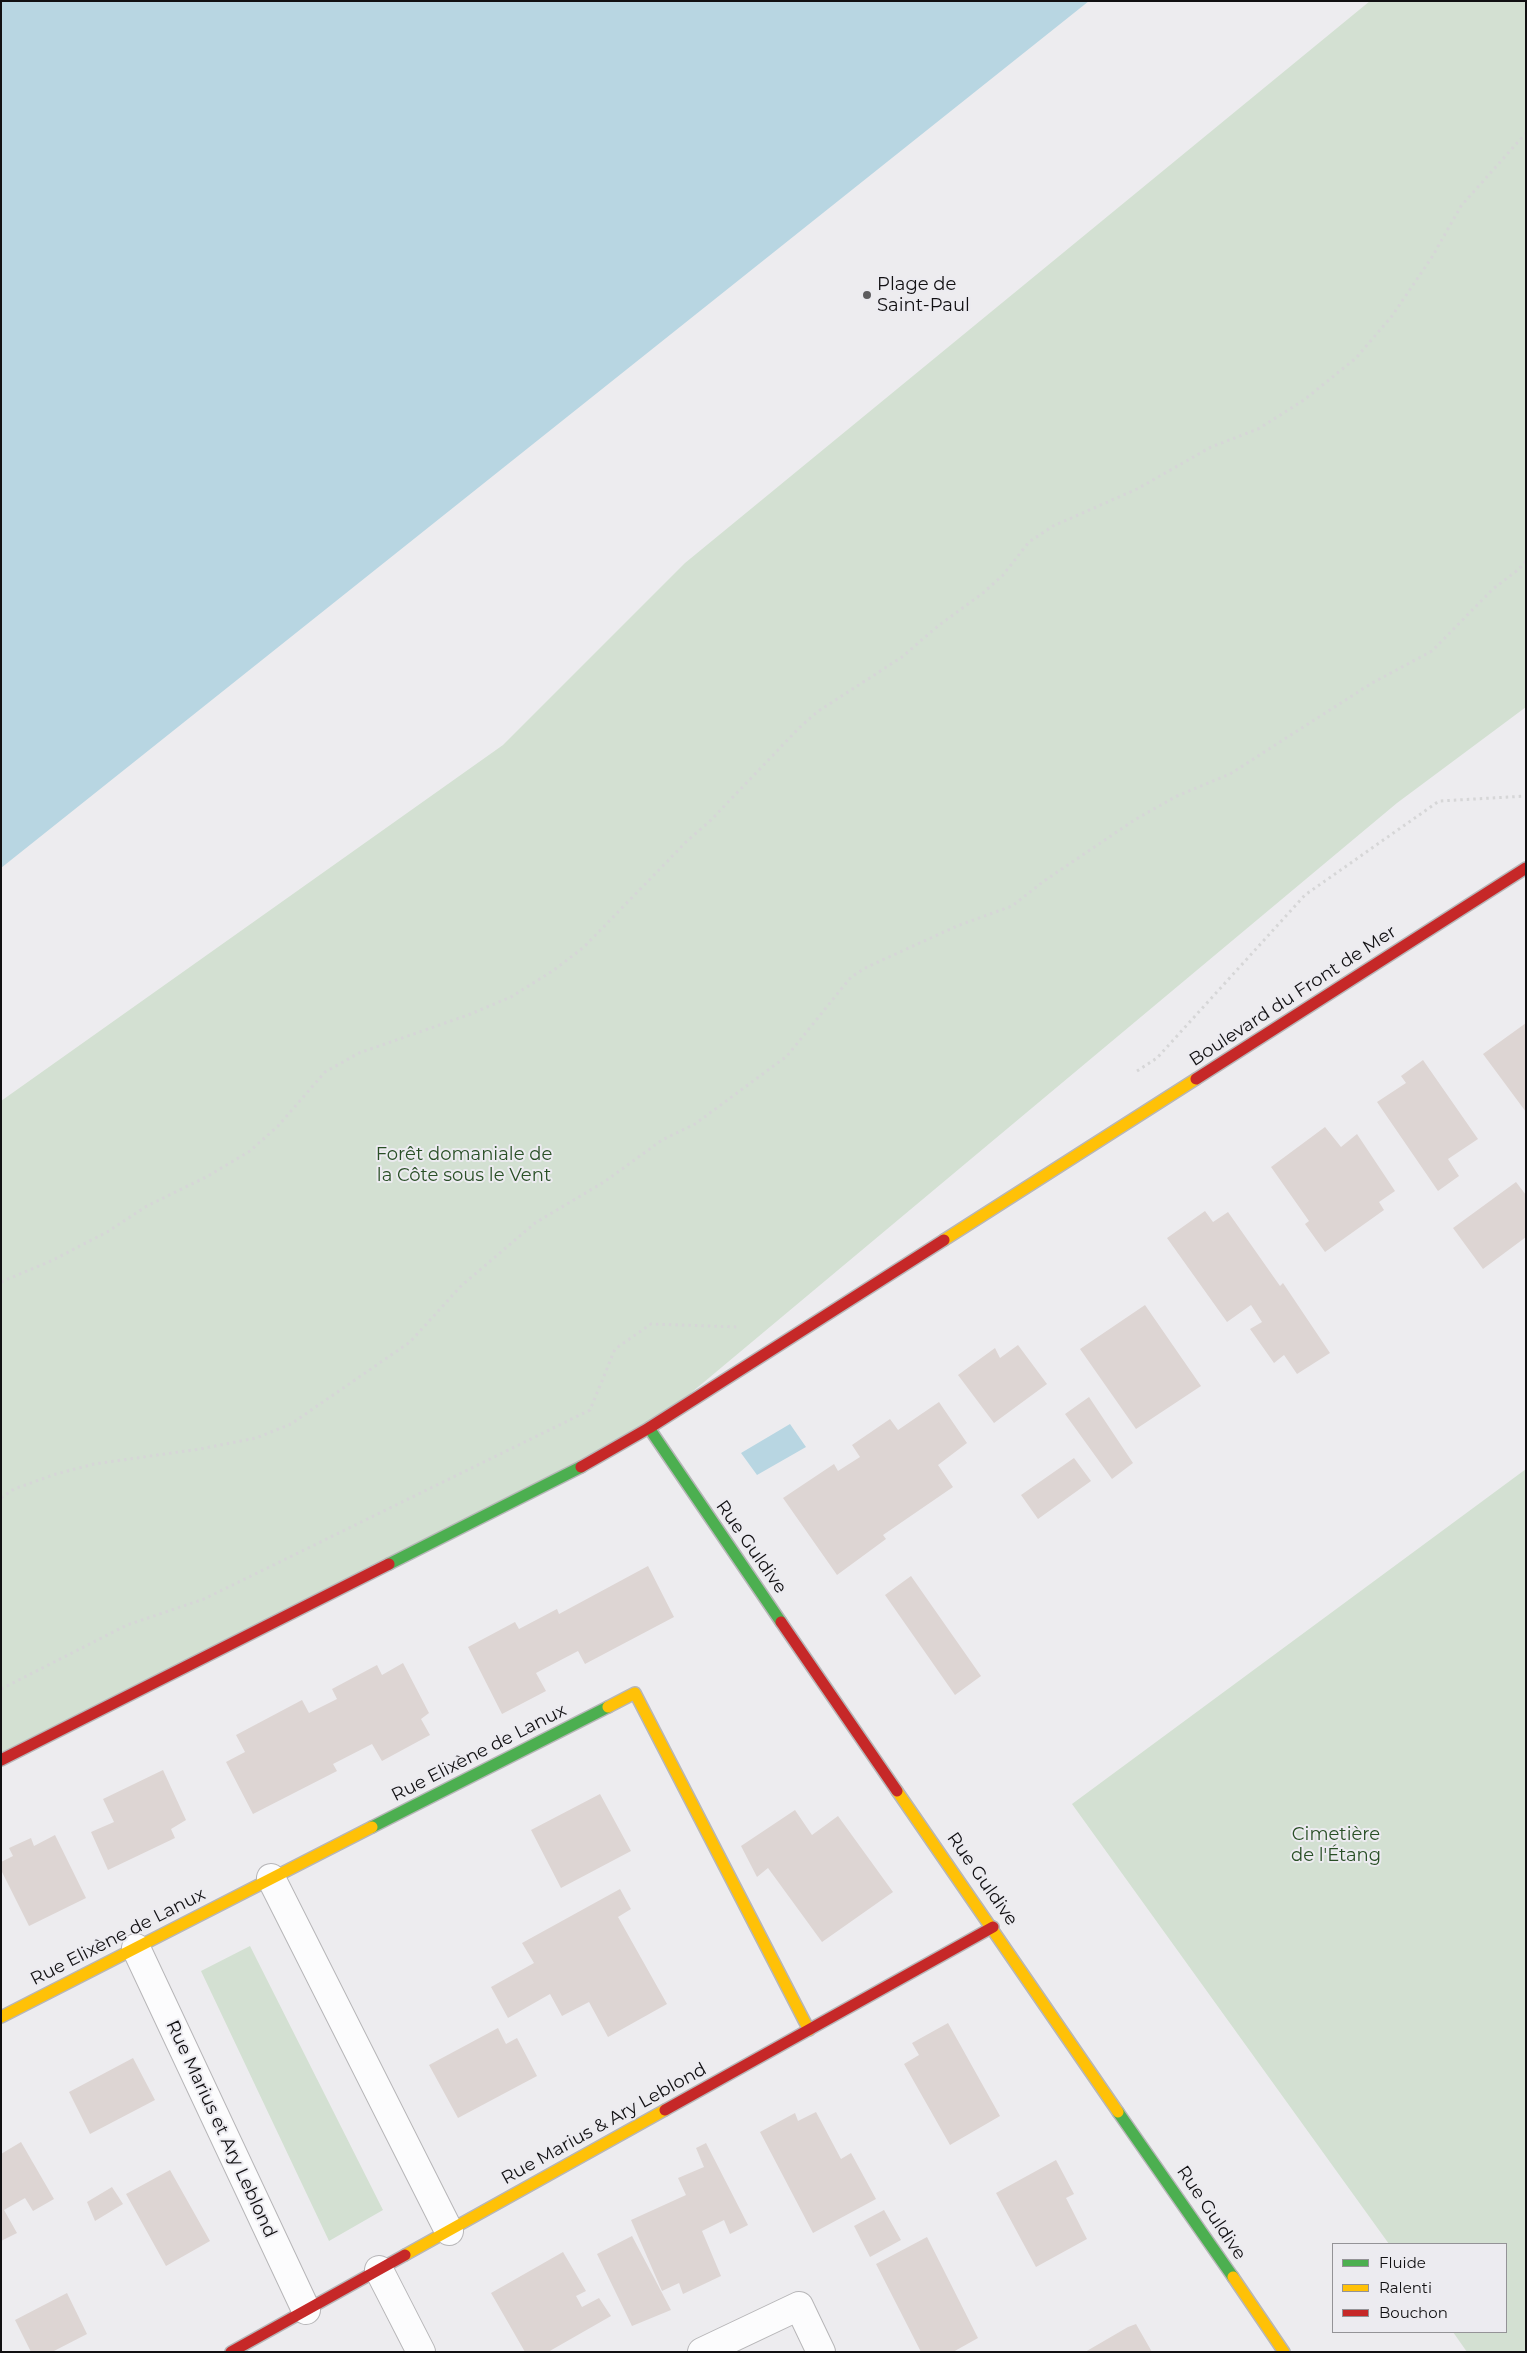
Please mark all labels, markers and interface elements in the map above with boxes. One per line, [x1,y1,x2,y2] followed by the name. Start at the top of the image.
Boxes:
[877,274,970,316] place label: Plage de Saint-Paul
[861,289,873,301] marker: Plage de Saint-Paul
[1186,921,1400,1071] street label: Boulevard du Front de Mer
[376,1144,552,1186] park label: Forêt domaniale de la Côte sous le Vent
[711,1496,791,1598] street label: Rue Guldive
[388,1700,570,1806] street label: Rue Elixène de Lanux
[1291,1824,1381,1866] park label: Cimetière de l'Étang
[942,1828,1022,1930] street label: Rue Guldive
[27,1884,209,1990] street label: Rue Elixène de Lanux
[161,2017,281,2241] street label: Rue Marius et Ary Leblond
[498,2058,710,2190] street label: Rue Marius & Ary Leblond
[1172,2162,1250,2264] street label: Rue Guldive
[1332,2243,1507,2333] legend
[1379,2253,1426,2272] text: Fluide
[1379,2278,1432,2297] text: Ralenti
[1379,2303,1448,2322] text: Bouchon

